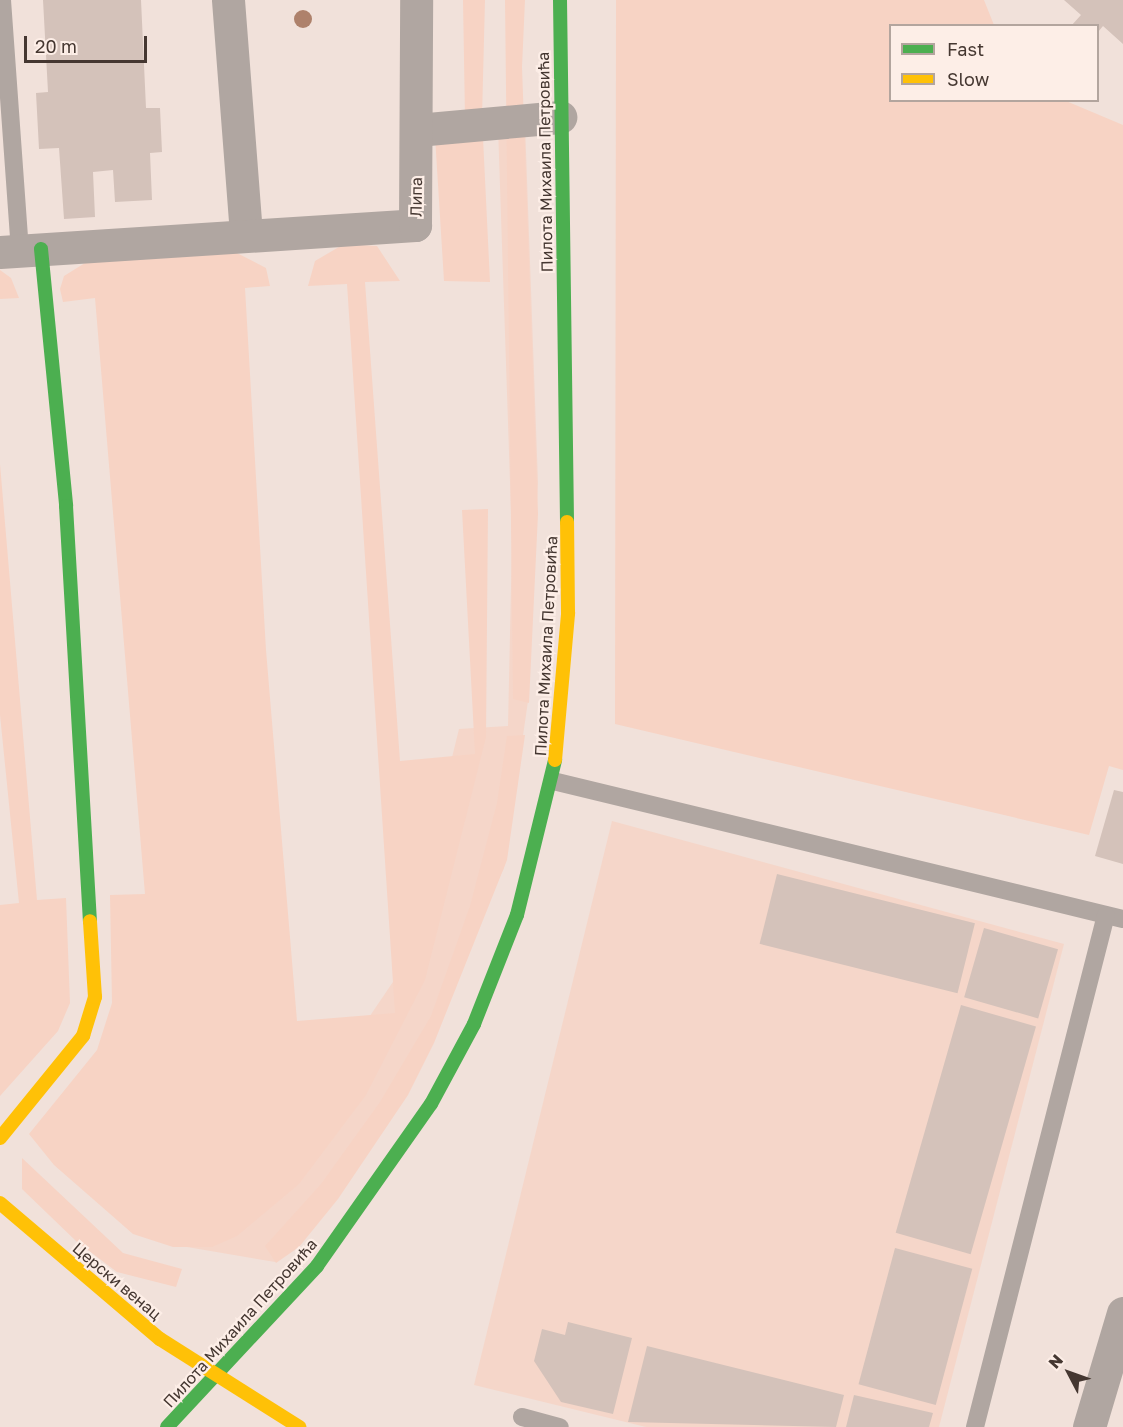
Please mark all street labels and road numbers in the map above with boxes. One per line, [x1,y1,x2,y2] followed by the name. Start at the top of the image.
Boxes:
[533,52,557,272] street label: Пилота Михаила Петровића
[406,177,426,217] street label: Липа
[531,535,561,757] street label: Пилота Михаила Петровића
[159,1235,321,1411] street label: Пилота Михаила Петровића
[69,1238,165,1324] street label: Церски венац

